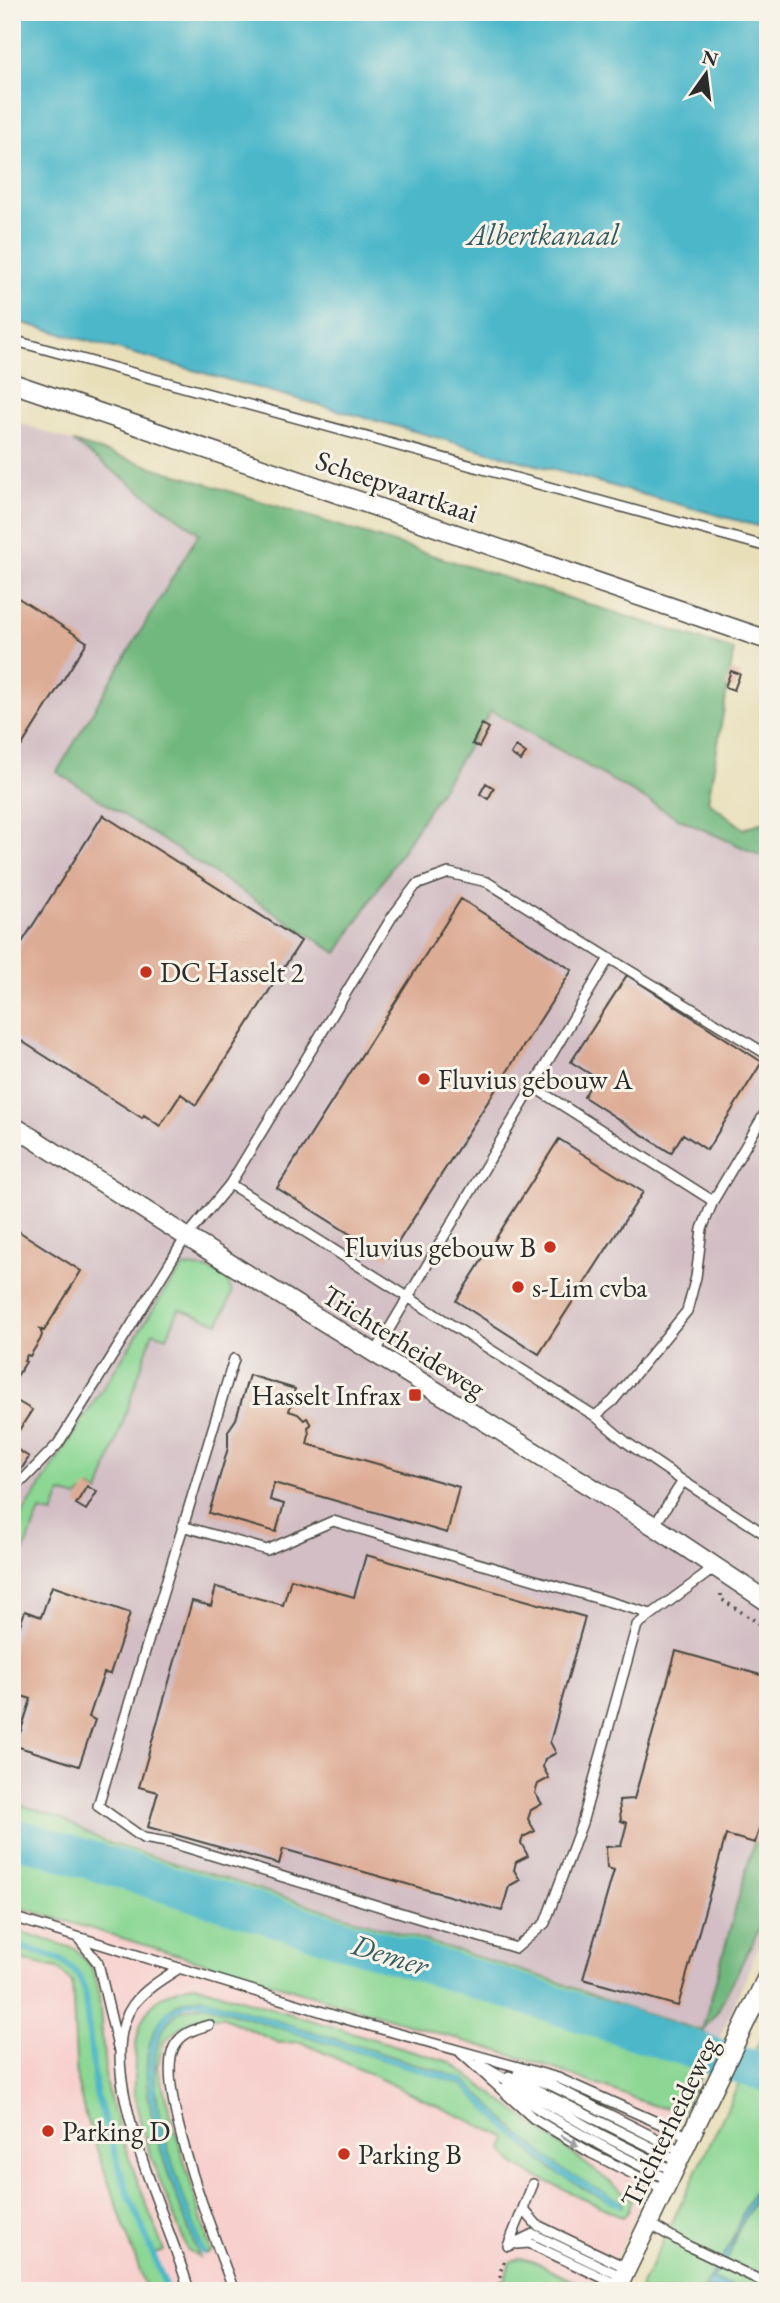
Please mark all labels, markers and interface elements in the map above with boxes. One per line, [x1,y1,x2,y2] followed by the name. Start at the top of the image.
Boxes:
[672,38,742,108] north arrow
[700,44,721,72] text: N
[465,215,620,254] water label: Albertkanaal
[311,441,483,531] street label: Scheepvaartkaai
[160,954,305,990] place label: DC Hasselt 2
[138,964,154,980] marker: DC Hasselt 2
[438,1061,633,1097] place label: Fluvius gebouw A
[416,1071,432,1087] marker: Fluvius gebouw A
[344,1229,536,1265] place label: Fluvius gebouw B
[542,1239,558,1255] marker: Fluvius gebouw B
[532,1269,648,1305] place label: s-Lim cvba
[316,1276,493,1406] street label: Trichterheideweg
[510,1279,526,1295] marker: s-Lim cvba
[251,1377,401,1413] place label: Hasselt Infrax
[407,1387,423,1403] marker: Hasselt Infrax
[346,1924,435,1985] water label: Demer
[612,2030,726,2213] street label: Trichterheideweg
[62,2113,170,2149] place label: Parking D
[40,2123,56,2139] marker: Parking D
[561,2134,580,2147] one-way arrow
[358,2136,462,2172] place label: Parking B
[336,2146,352,2162] marker: Parking B

